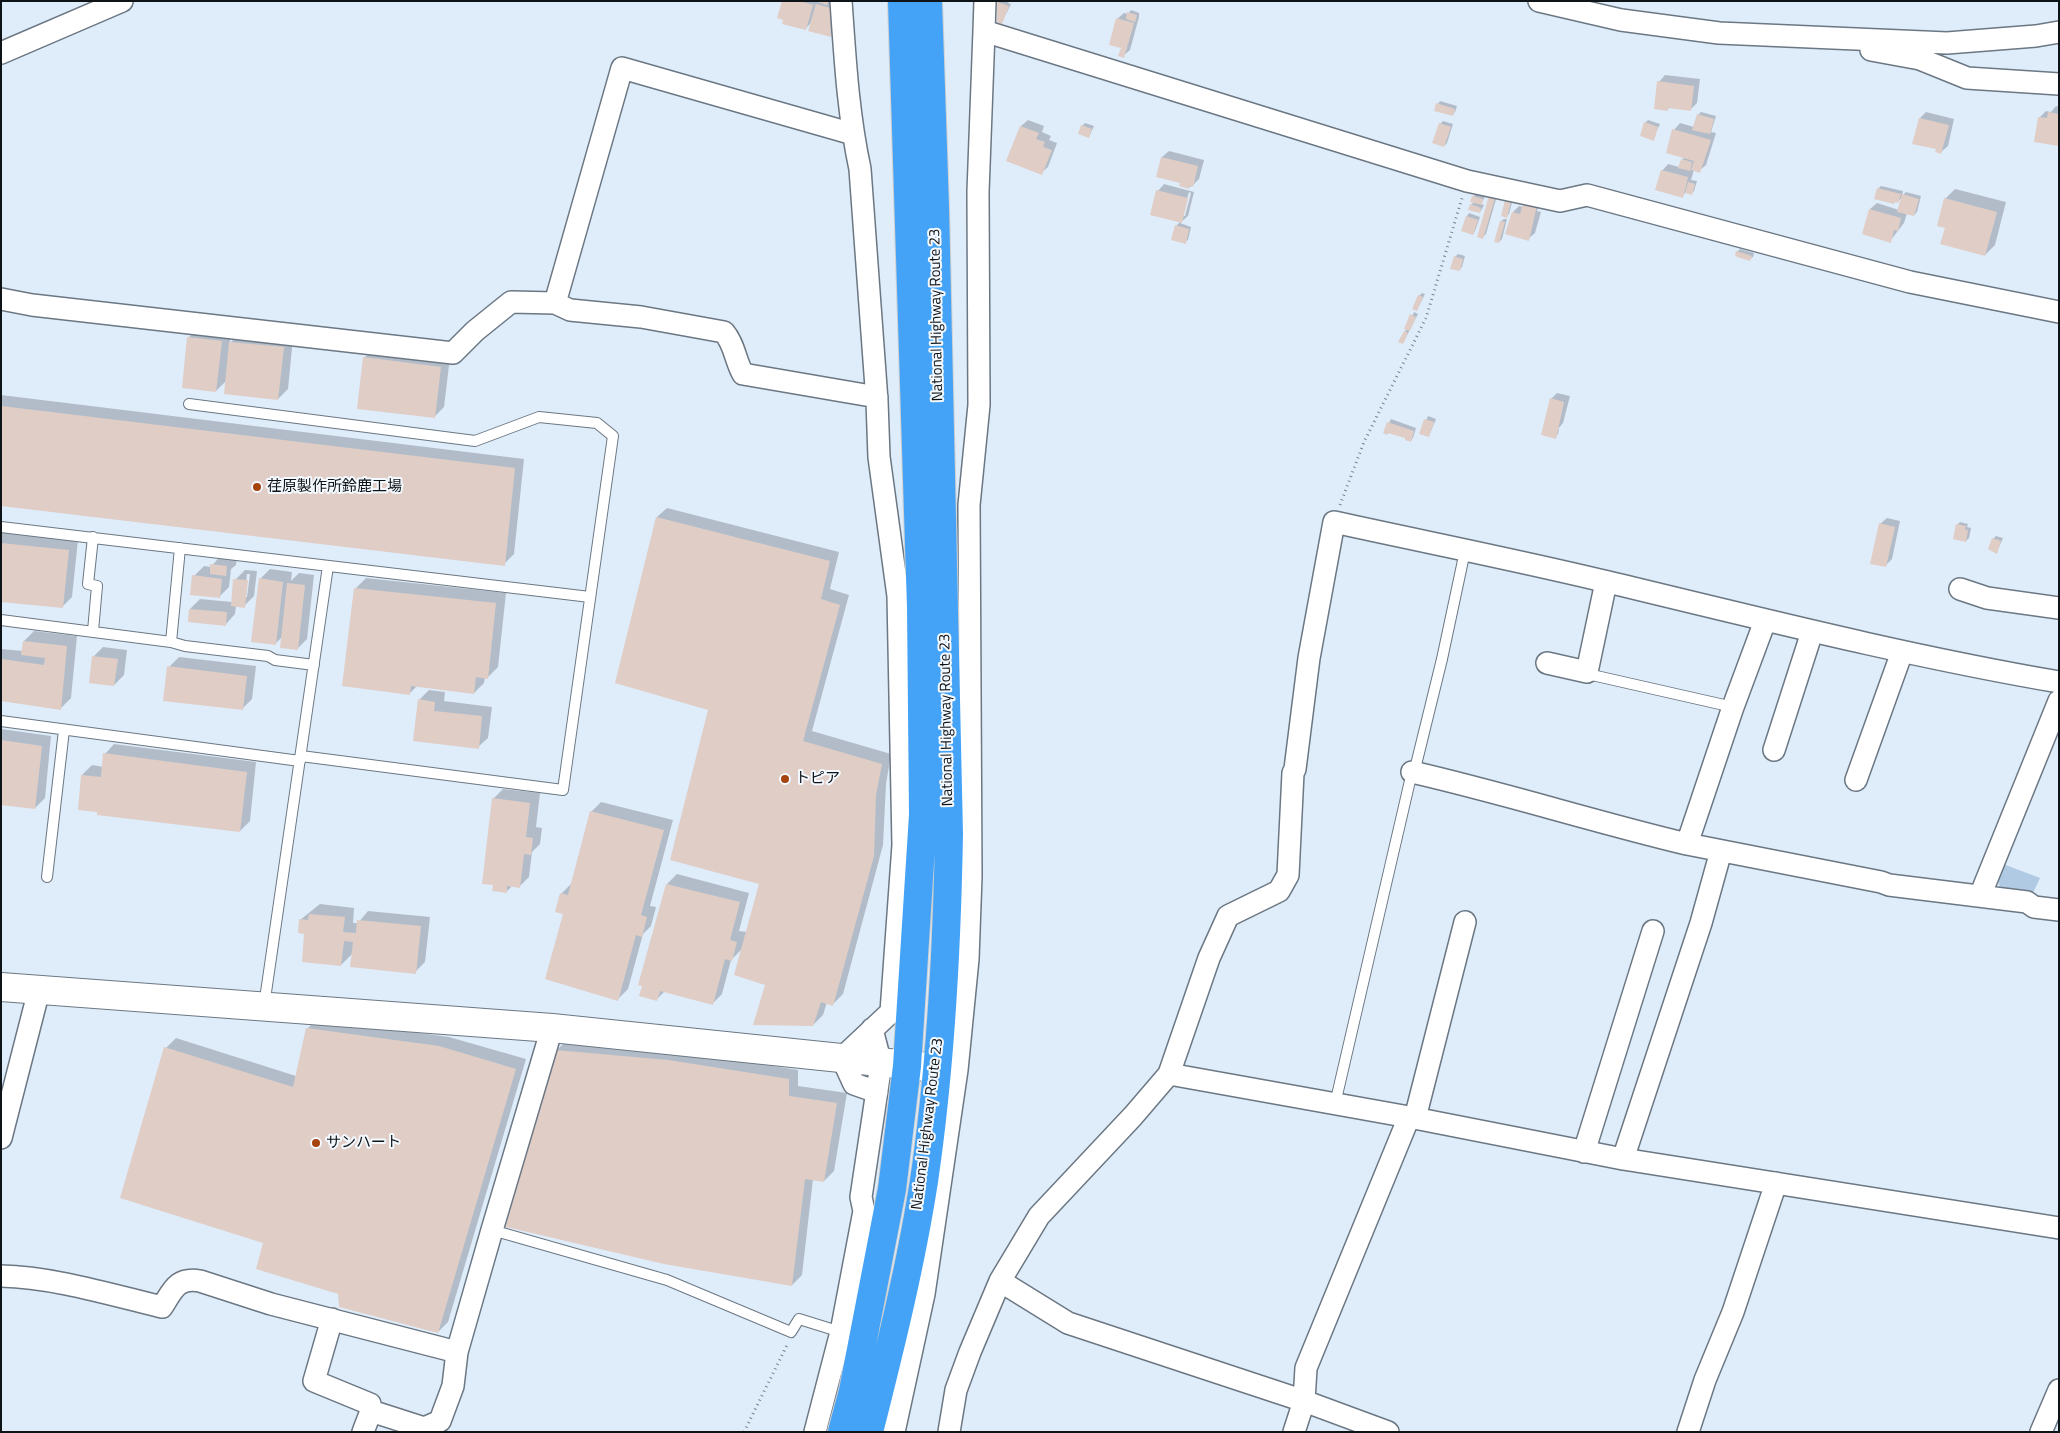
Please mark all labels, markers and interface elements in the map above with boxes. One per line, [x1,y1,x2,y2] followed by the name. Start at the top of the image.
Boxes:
[926,228,948,402] street label: National Highway Route 23
[267,478,402,496] place label: 荏原製作所鈴鹿工場
[251,481,263,493] marker: 荏原製作所鈴鹿工場
[936,633,958,807] street label: National Highway Route 23
[795,770,840,788] place label: トピア
[779,773,791,785] marker: トピア
[909,1037,947,1211] street label: National Highway Route 23
[326,1134,401,1152] place label: サンハート
[310,1137,322,1149] marker: サンハート

